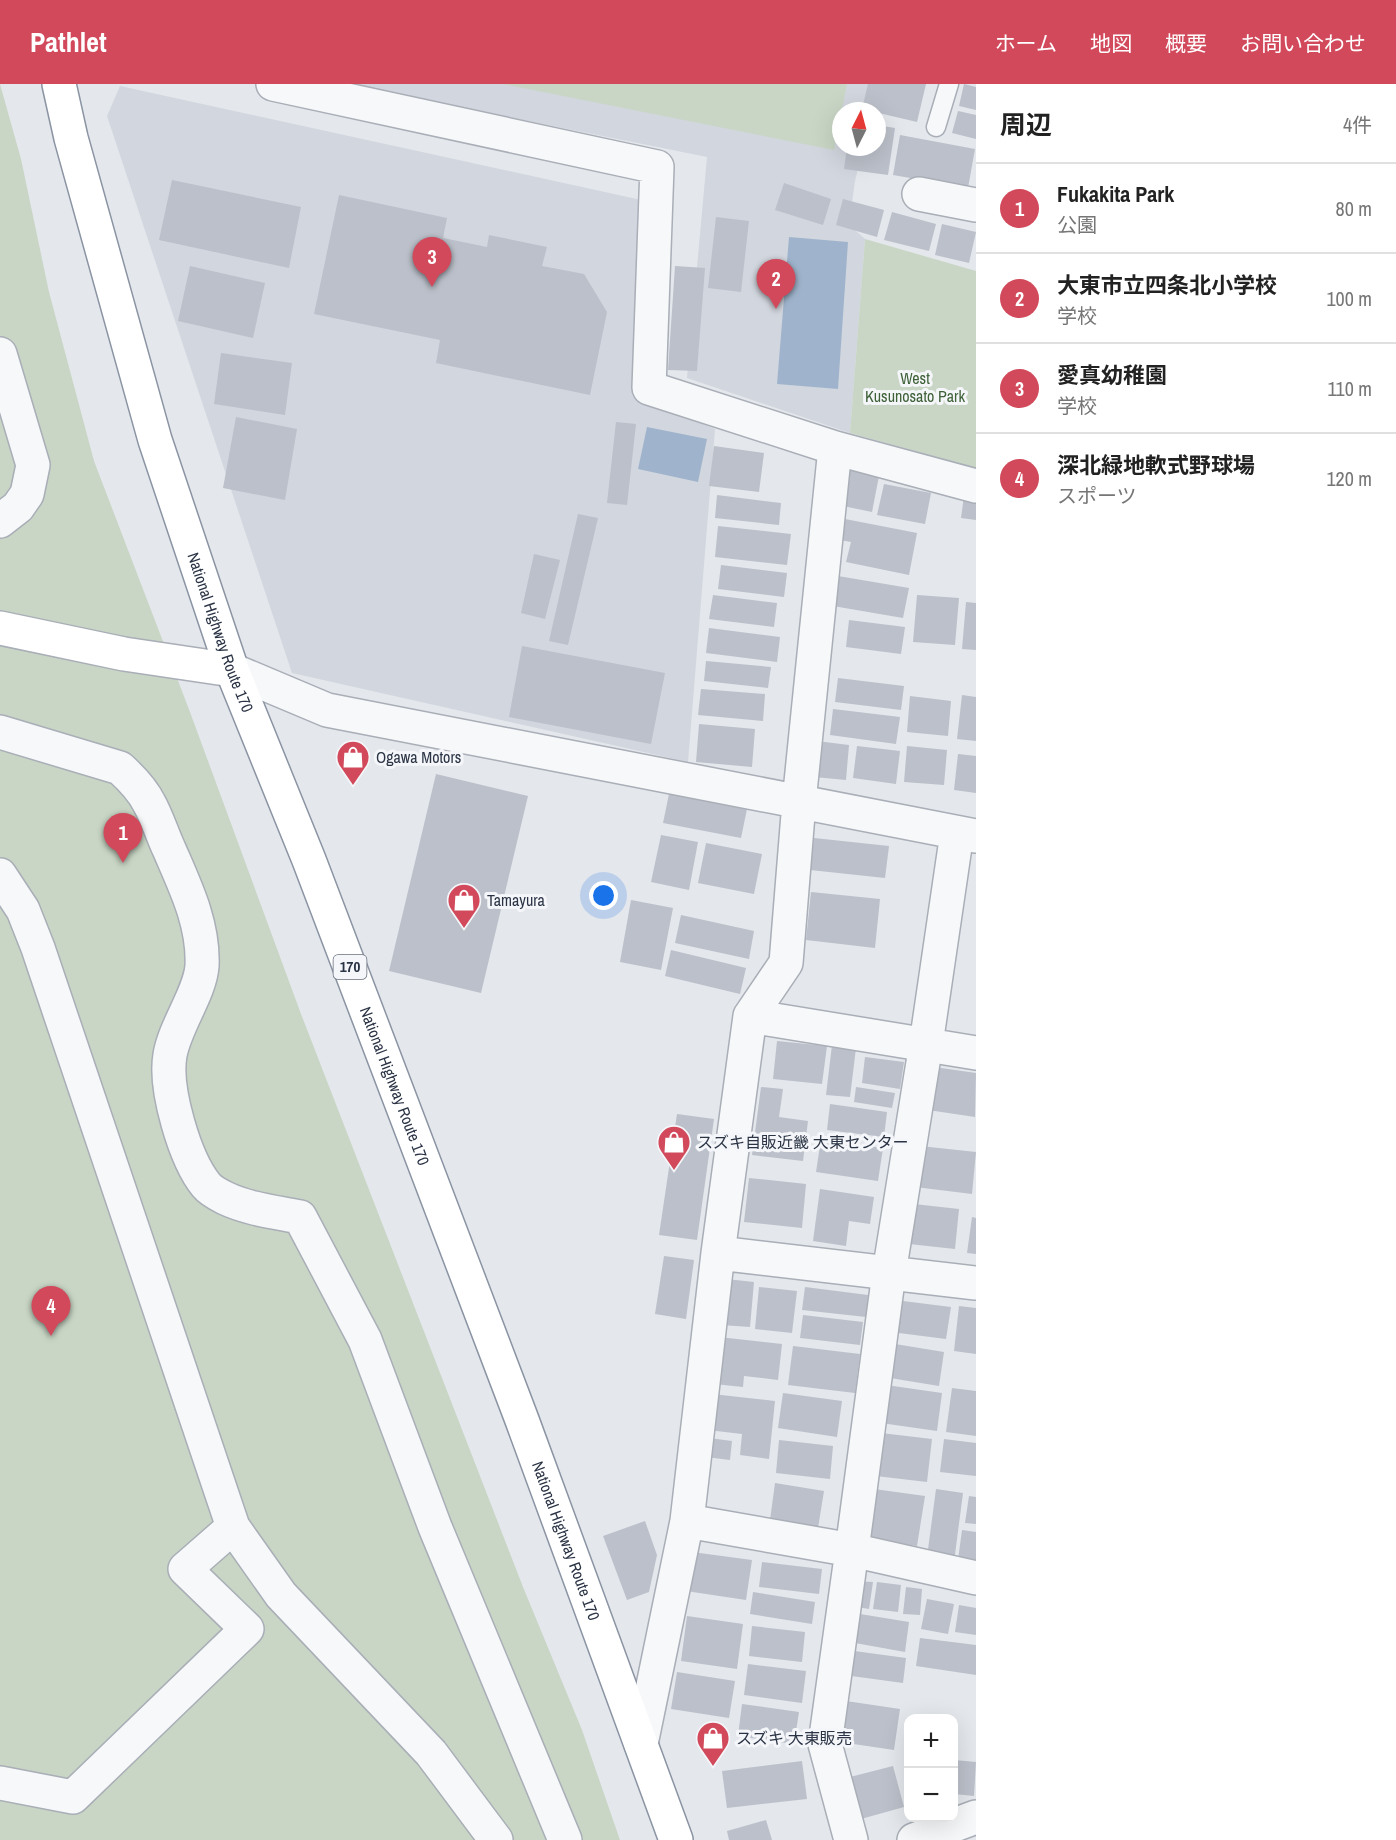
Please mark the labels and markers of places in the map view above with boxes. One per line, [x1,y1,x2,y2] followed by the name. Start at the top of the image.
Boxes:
[412,238,452,287] pin: 3
[756,260,796,309] pin: 2
[335,739,371,786] shop icon: Ogawa Motors
[376,746,461,768] place label: Ogawa Motors
[104,814,142,863] pin: 1
[446,882,482,929] shop icon: Tamayura
[487,889,546,911] place label: Tamayura
[656,1124,692,1171] shop icon: スズキ自販近畿 大東センター
[697,1131,909,1153] place label: スズキ自販近畿 大東センター
[32,1286,70,1336] pin: 4
[695,1720,731,1767] shop icon: スズキ 大東販売
[736,1727,852,1749] place label: スズキ 大東販売

